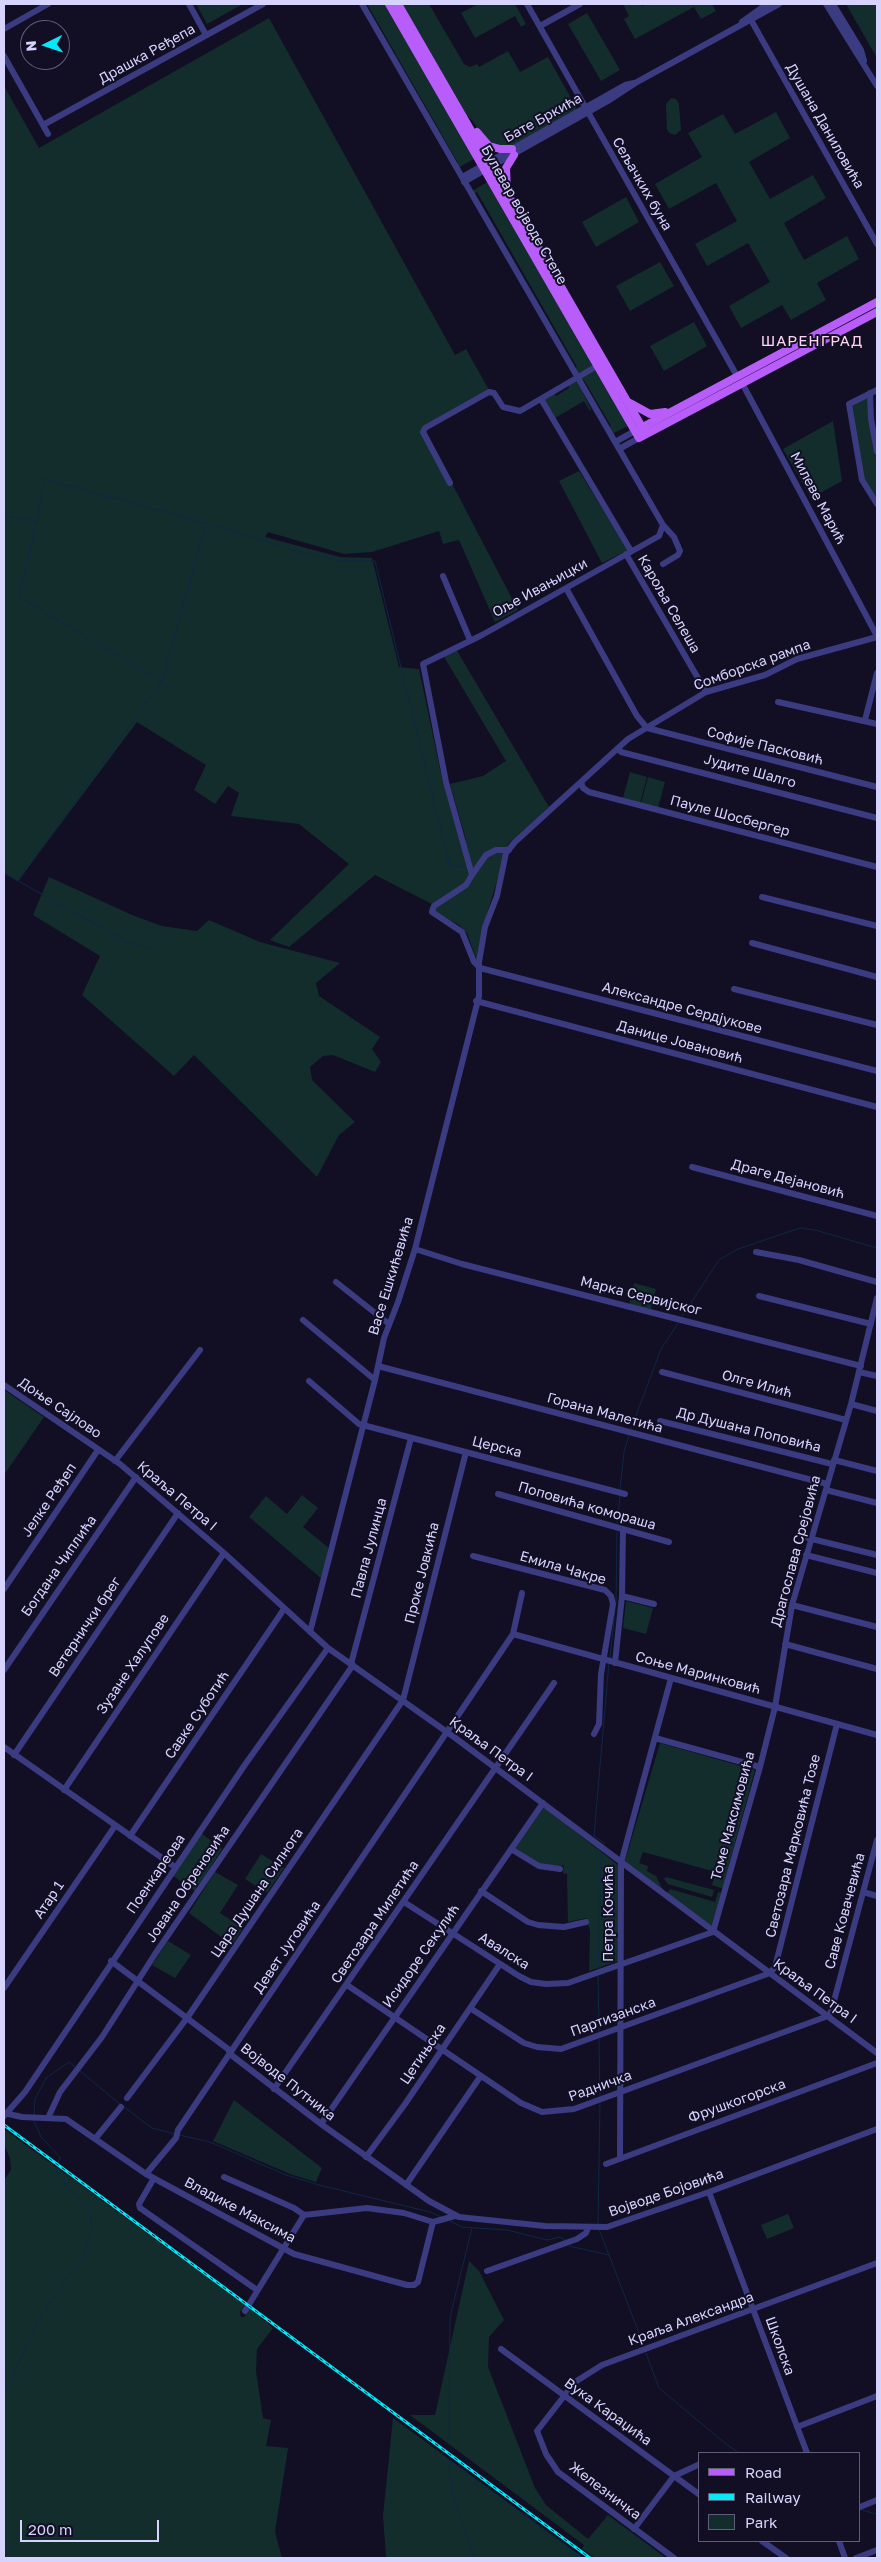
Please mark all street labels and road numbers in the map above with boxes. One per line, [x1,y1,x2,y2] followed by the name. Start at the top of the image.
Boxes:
[96,21,198,87] street label: Драшка Ређепа
[782,60,868,192] street label: Душана Даниловића
[501,90,585,146] street label: Бате Бркића
[608,134,676,234] street label: Сељачких буна
[477,142,571,288] street label: Булевар војводе Степе
[787,449,849,547] street label: Милеве Марић
[634,552,704,656] street label: Кароља Селеша
[490,555,590,621] street label: Оље Ивањицки
[691,636,813,694] street label: Сомборска рампа
[705,723,825,769] street label: Софије Пасковић
[702,751,798,791] street label: Јудите Шалго
[668,792,792,840] street label: Пауле Шосбергер
[600,979,764,1037] street label: Александре Сердјукове
[615,1017,745,1067] street label: Данице Јовановић
[730,1156,846,1202] street label: Драге Дејановић
[365,1215,417,1337] street label: Васе Ешкићевића
[579,1273,703,1319] street label: Марка Сервијског
[720,1367,794,1401] street label: Олге Илић
[15,1374,105,1442] street label: Доње Сајлово
[545,1389,665,1437] street label: Горана Малетића
[675,1404,823,1456] street label: Др Душана Поповића
[470,1433,524,1461] street label: Церска
[134,1458,220,1534] street label: Краља Петра I
[18,1460,80,1540] street label: Јелке Ређеп
[768,1474,824,1628] street label: Драгослава Срејовића
[516,1478,658,1534] street label: Поповића комораша
[348,1496,390,1600] street label: Павла Јулинца
[18,1512,100,1620] street label: Богдана Чиплића
[401,1520,443,1626] street label: Проке Јовкића
[518,1548,608,1588] street label: Емила Чакре
[45,1574,125,1680] street label: Ветернички брег
[93,1611,173,1717] street label: Зузане Халупове
[634,1648,762,1698] street label: Соње Маринковић
[161,1668,233,1762] street label: Савке Суботић
[446,1713,536,1785] street label: Краља Петра I
[708,1750,758,1882] street label: Томе Максимовића
[762,1753,824,1939] street label: Светозара Марковића Тозе
[143,1822,233,1946] street label: Јована Обреновића
[207,1825,307,1961] street label: Цара Душана Силнога
[123,1831,189,1917] street label: Поенкареова
[821,1851,869,1971] street label: Саве Ковачевића
[328,1857,422,1987] street label: Светозара Милетића
[601,1866,617,1962] street label: Петра Кочића
[30,1878,68,1922] street label: Атар 1
[250,1898,324,1996] street label: Девет Југовића
[379,1901,463,2011] street label: Исидоре Секулић
[475,1929,533,1973] street label: Авалска
[770,1955,860,2027] street label: Краља Петра I
[568,1994,658,2040] street label: Партизанска
[397,2020,449,2088] street label: Цетињска
[237,2040,339,2124] street label: Војводе Путника
[566,2067,634,2105] street label: Радничка
[686,2076,788,2126] street label: Фрушкогорска
[606,2165,726,2221] street label: Војводе Бојовића
[181,2174,299,2246] street label: Владике Максима
[626,2288,756,2350] street label: Краља Александра
[762,2314,798,2378] street label: Школска
[561,2375,655,2449] street label: Вука Караџића
[566,2459,644,2523] street label: Железничка

